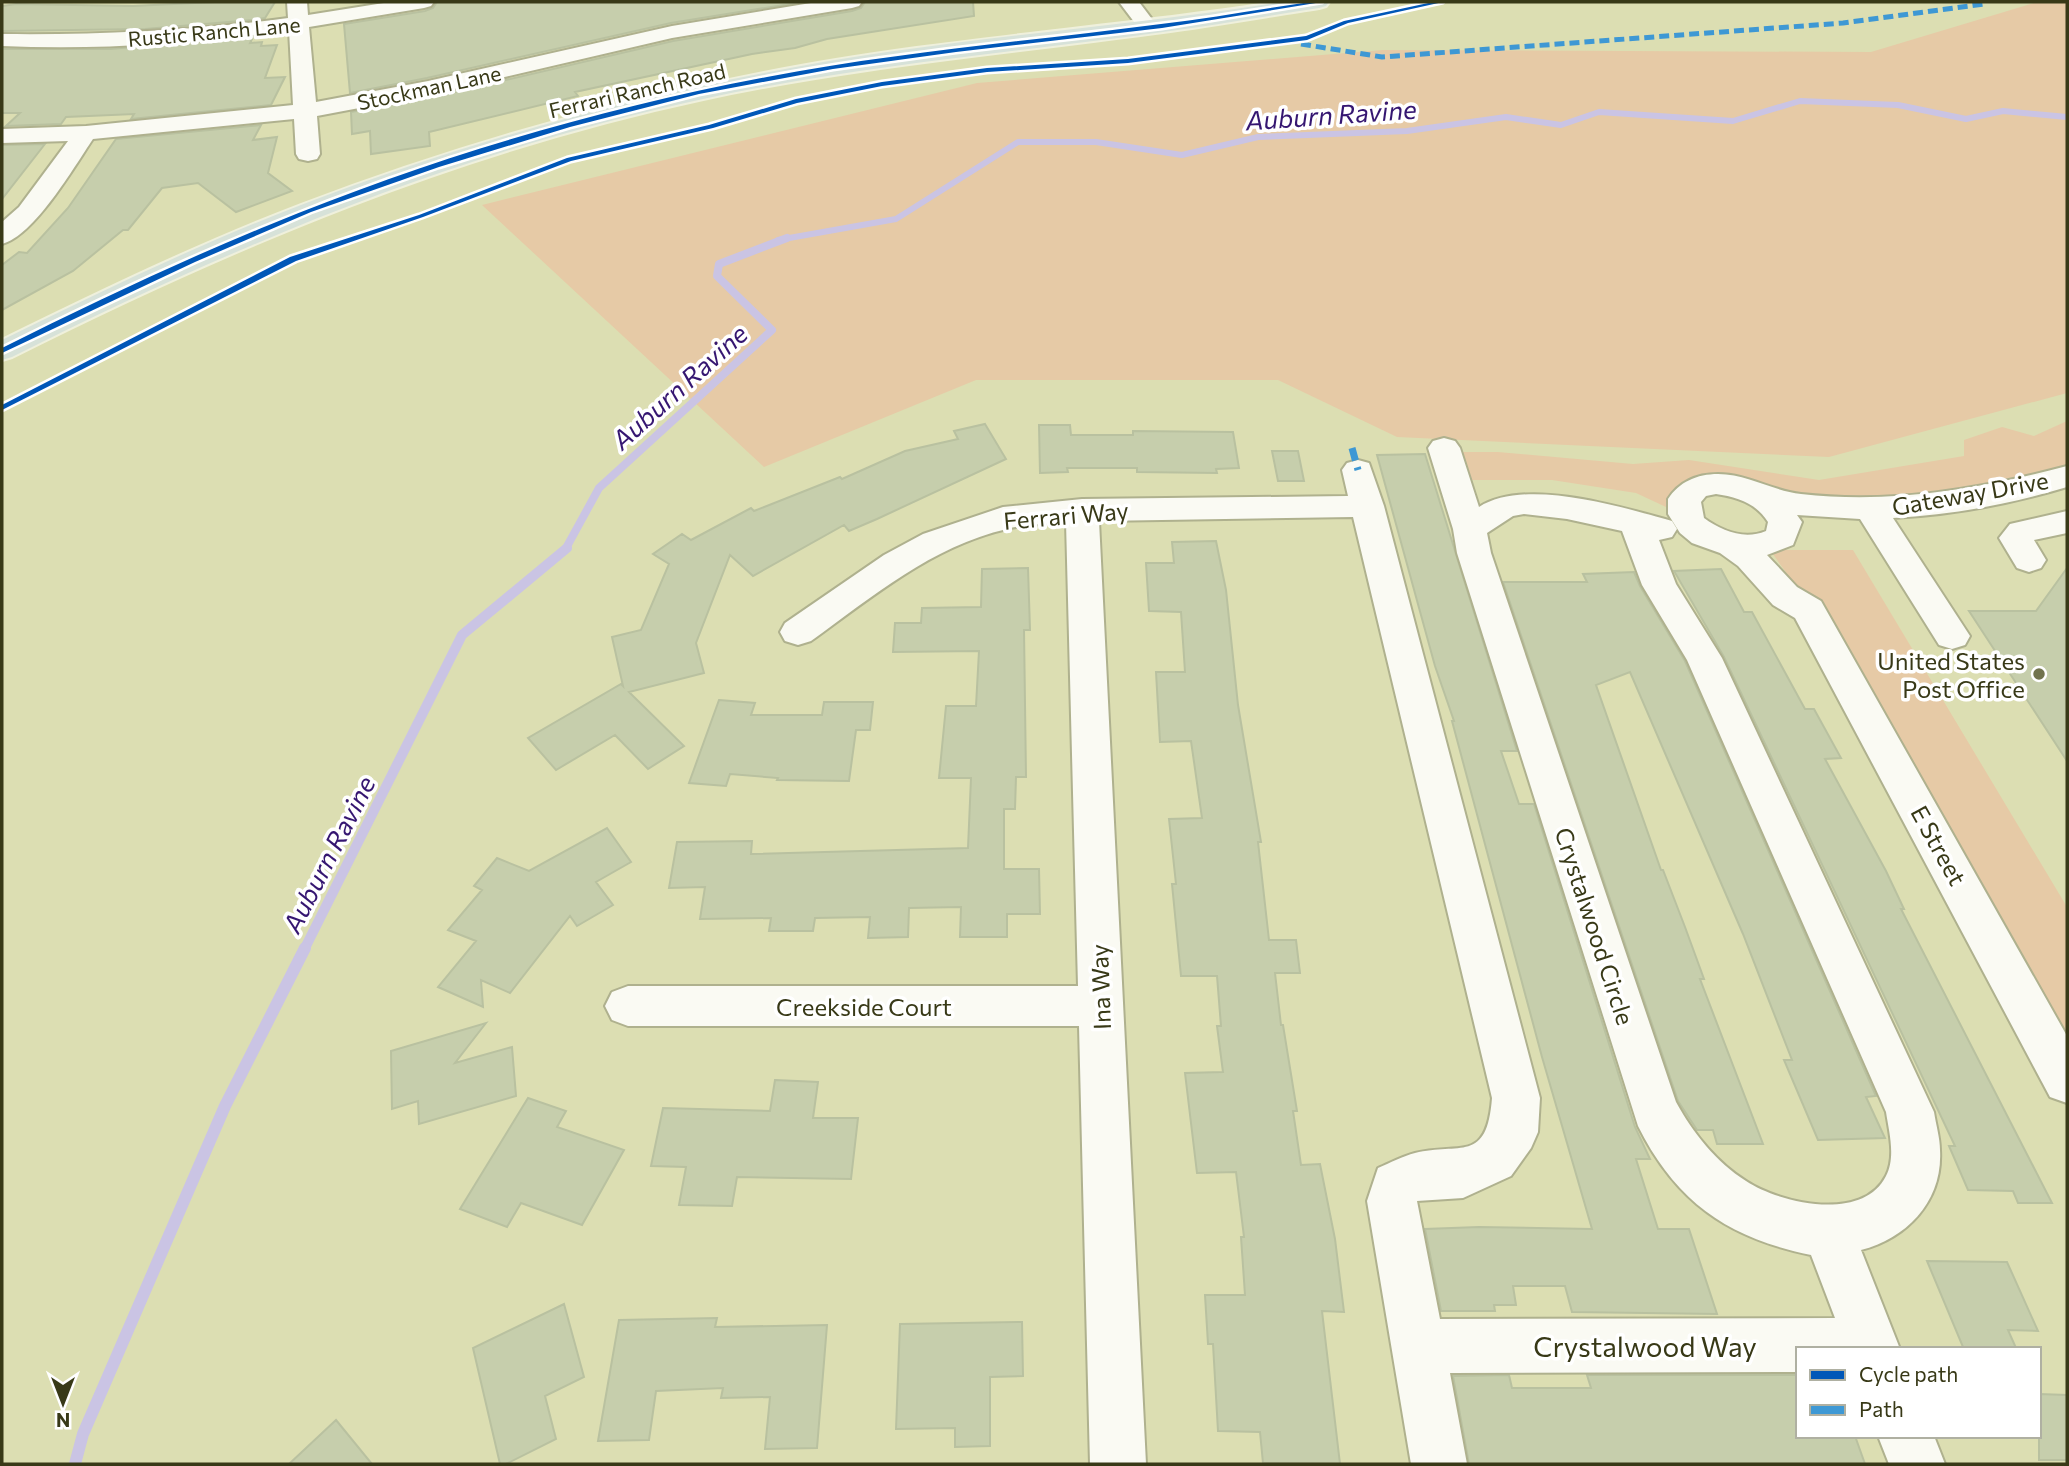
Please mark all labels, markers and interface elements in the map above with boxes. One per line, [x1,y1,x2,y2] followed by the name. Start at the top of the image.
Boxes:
[127,11,301,51] street label: Rustic Ranch Lane
[546,58,728,122] street label: Ferrari Ranch Road
[355,60,503,114] street label: Stockman Lane
[1243,93,1418,136] water label: Auburn Ravine
[604,317,753,456] water label: Auburn Ravine
[1889,465,2051,521] street label: Gateway Drive
[1002,495,1130,535] street label: Ferrari Way
[1877,646,2025,703] place label: United States Post Office
[2031,666,2047,682] marker: United States Post Office
[275,770,381,938] water label: Auburn Ravine
[1905,800,1973,890] street label: E Street
[1549,824,1641,1028] street label: Crystalwood Circle
[1084,944,1116,1030] street label: Ina Way
[776,992,952,1021] street label: Creekside Court
[1533,1329,1757,1363] street label: Crystalwood Way
[1796,1347,2041,1438] legend
[1859,1361,1958,1386] text: Cycle path
[28,1368,98,1438] north arrow
[1859,1396,1904,1421] text: Path
[56,1409,70,1432] text: N

